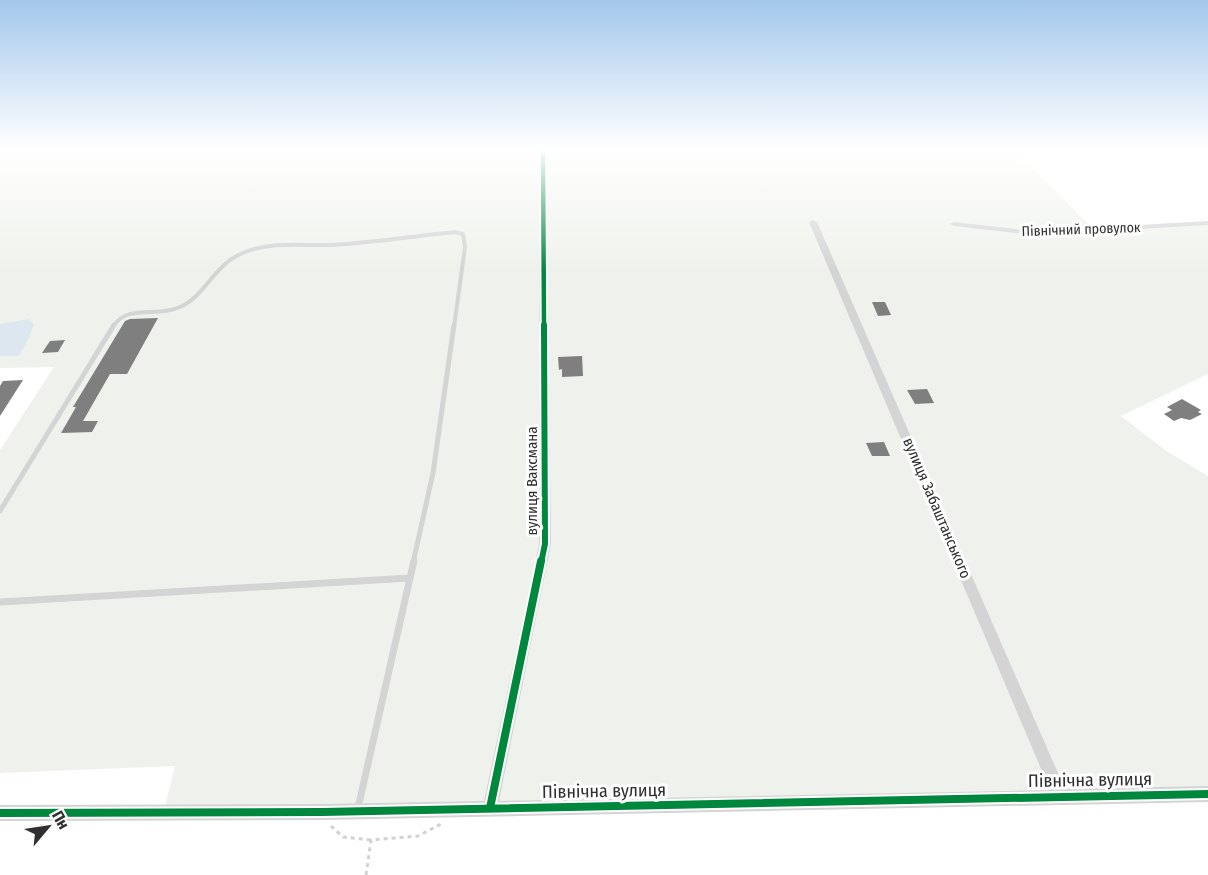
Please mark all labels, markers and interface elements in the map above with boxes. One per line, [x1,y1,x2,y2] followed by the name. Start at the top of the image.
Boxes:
[1021,219,1141,240] street label: Північний провулок
[523,426,541,536] street label: вулиця Ваксмана
[899,435,975,581] street label: вулиця Забаштанського
[1028,768,1152,792] street label: Північна вулиця
[542,779,666,803] street label: Північна вулиця
[18,797,78,857] north arrow
[48,807,73,833] text: Пн

